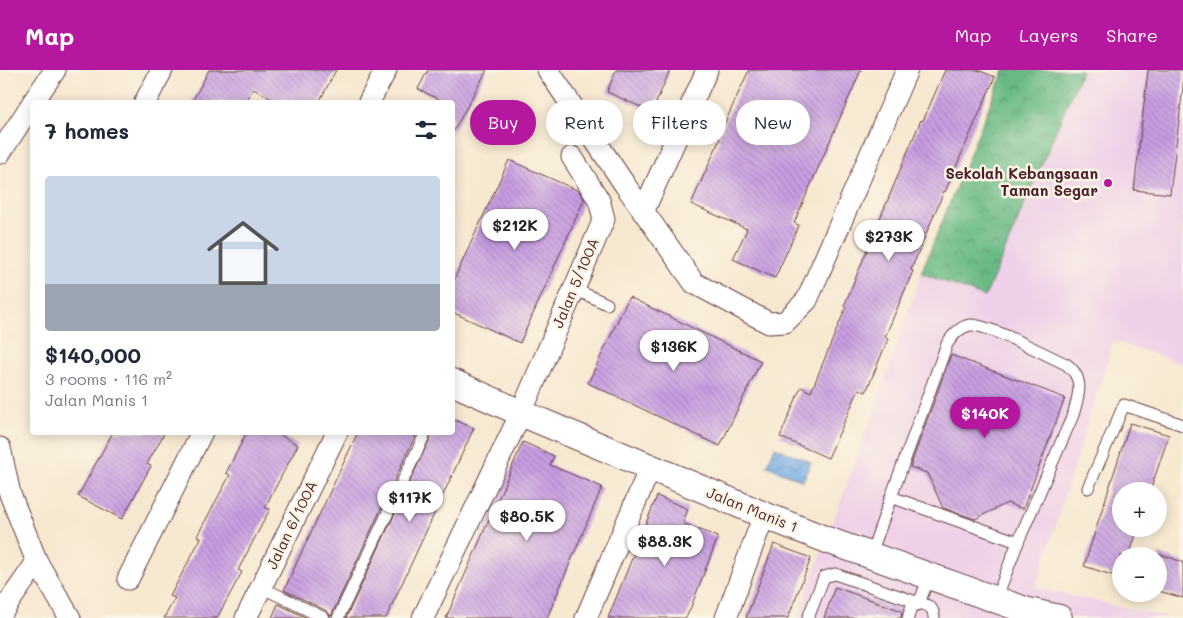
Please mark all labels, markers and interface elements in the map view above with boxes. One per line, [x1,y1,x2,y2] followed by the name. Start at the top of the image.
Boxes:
[25,20,74,51] text: Map
[955,23,991,47] text: Map
[1019,23,1078,47] text: Layers
[1106,23,1158,47] text: Share
[470,100,536,145] chip: Buy
[546,100,623,145] chip: Rent
[633,100,726,145] chip: Filters
[736,100,810,145] chip: New
[412,116,440,144] icon: filters
[45,117,129,144] text: 7 homes
[945,163,1098,200] place label: Sekolah Kebangsaan Taman Segar
[1102,177,1114,189] marker: Sekolah Kebangsaan Taman Segar
[198,208,288,298] icon: home
[480,208,550,251] pin: $212K
[492,214,538,235] text: $212K
[854,220,924,262] pin: $273K
[865,225,913,246] text: $273K
[547,235,603,331] street label: Jalan 5/100A
[639,330,709,372] pin: $136K
[651,335,697,356] text: $136K
[45,341,141,368] text: $140,000
[45,368,172,389] text: 3 rooms · 116 m²
[45,389,148,410] text: Jalan Manis 1
[950,396,1020,439] pin: $140K
[961,402,1009,423] text: $140K
[261,477,321,572] street label: Jalan 6/100A
[375,480,445,523] pin: $117K
[704,482,801,536] street label: Jalan Manis 1
[1112,482,1167,602] map controls
[1112,482,1167,537] button: +
[388,486,432,507] text: $117K
[486,500,568,542] pin: $80.5K
[500,505,554,526] text: $80.5K
[624,524,706,567] pin: $88.3K
[638,530,692,551] text: $88.3K
[1112,547,1167,602] button: −

